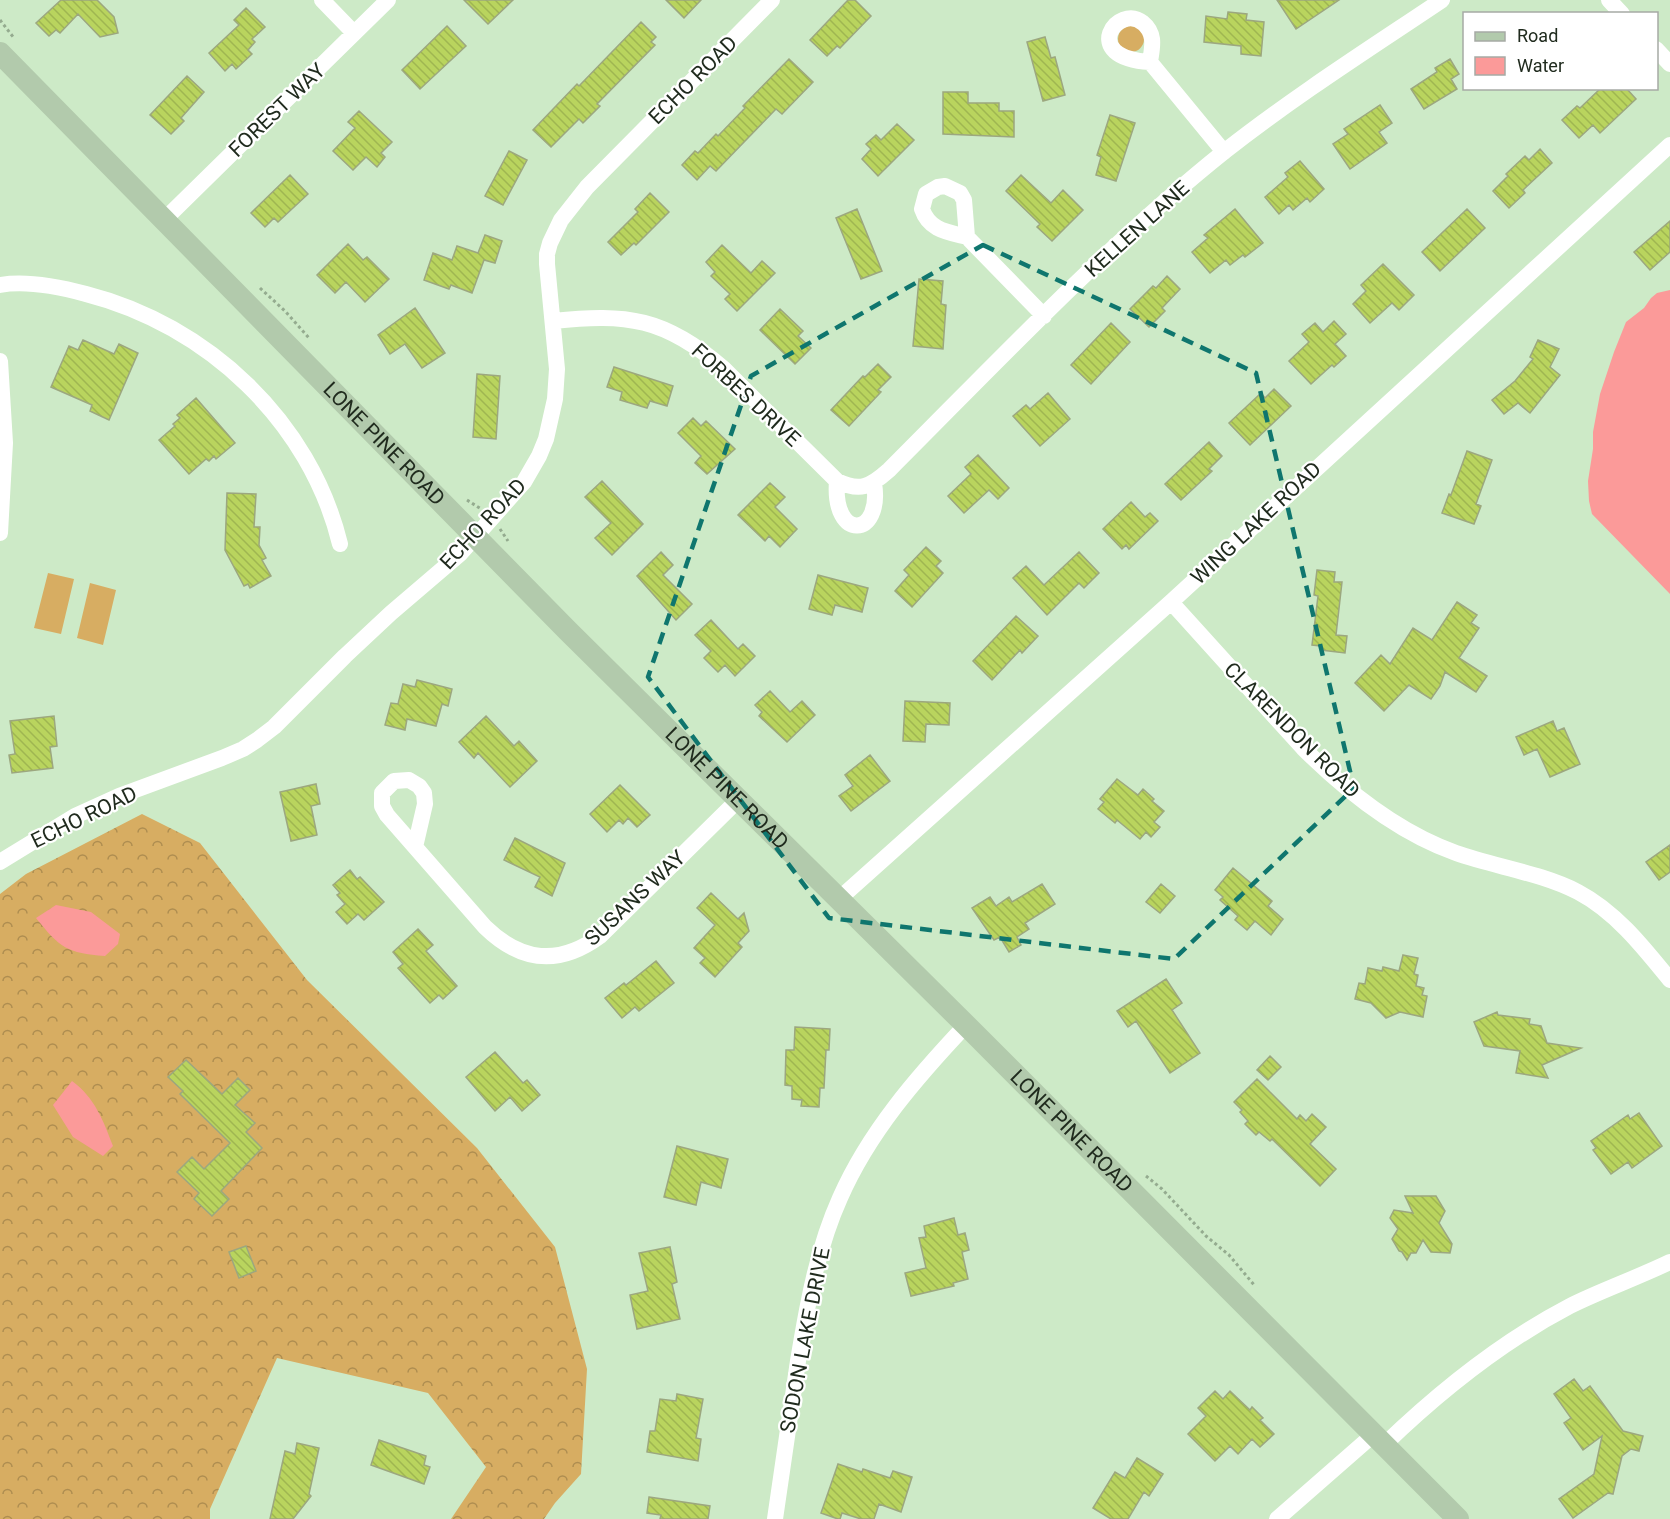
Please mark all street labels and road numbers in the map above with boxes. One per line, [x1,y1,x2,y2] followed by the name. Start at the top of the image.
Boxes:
[644,31,742,129] street label: ECHO ROAD
[224,58,330,162] street label: FOREST WAY
[1080,176,1194,282] street label: KELLEN LANE
[687,339,805,451] street label: FORBES DRIVE
[318,377,450,510] street label: LONE PINE ROAD
[1186,457,1326,589] street label: WING LAKE ROAD
[435,474,531,574] street label: ECHO ROAD
[1219,657,1365,803] street label: CLARENDON ROAD
[661,722,793,854] street label: LONE PINE ROAD
[27,781,141,853] street label: ECHO ROAD
[580,845,690,951] street label: SUSANS WAY
[1006,1065,1138,1197] street label: LONE PINE ROAD
[775,1245,835,1435] street label: SODON LAKE DRIVE

